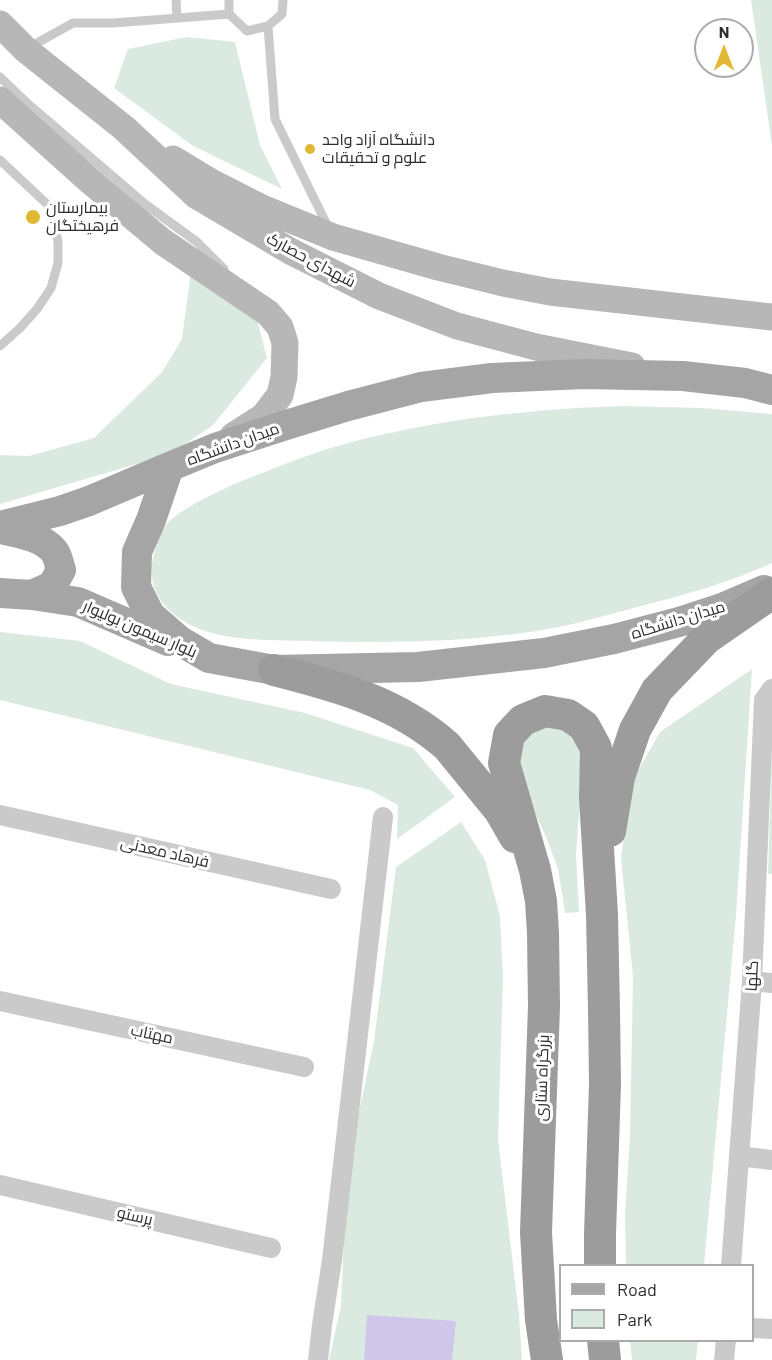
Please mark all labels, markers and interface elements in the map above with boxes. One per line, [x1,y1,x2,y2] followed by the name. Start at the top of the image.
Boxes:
[694,18,754,78] north arrow
[719,22,729,41] text: N
[322,130,435,168] place label: دانشگاه آزاد واحد علوم و تحقیقات
[303,142,317,156] marker: دانشگاه آزاد واحد علوم و تحقیقات
[46,198,119,236] place label: بیمارستان فرهیختگان
[24,208,42,226] marker: بیمارستان فرهیختگان
[263,228,359,292] street label: شهدای حصارک
[184,418,282,470] street label: میدان دانشگاه
[80,596,200,662] street label: بلوار سیمون بولیوار
[629,597,727,643] street label: میدان دانشگاه
[119,832,211,872] street label: فرهاد معدنی
[742,960,762,992] street label: گلها
[129,1020,175,1048] street label: مهتاب
[531,1034,553,1122] street label: بزرگراه ستاری
[115,1203,155,1229] street label: پرستو
[559,1264,754,1342] legend
[617,1278,657,1300] text: Road
[617,1308,652,1330] text: Park

